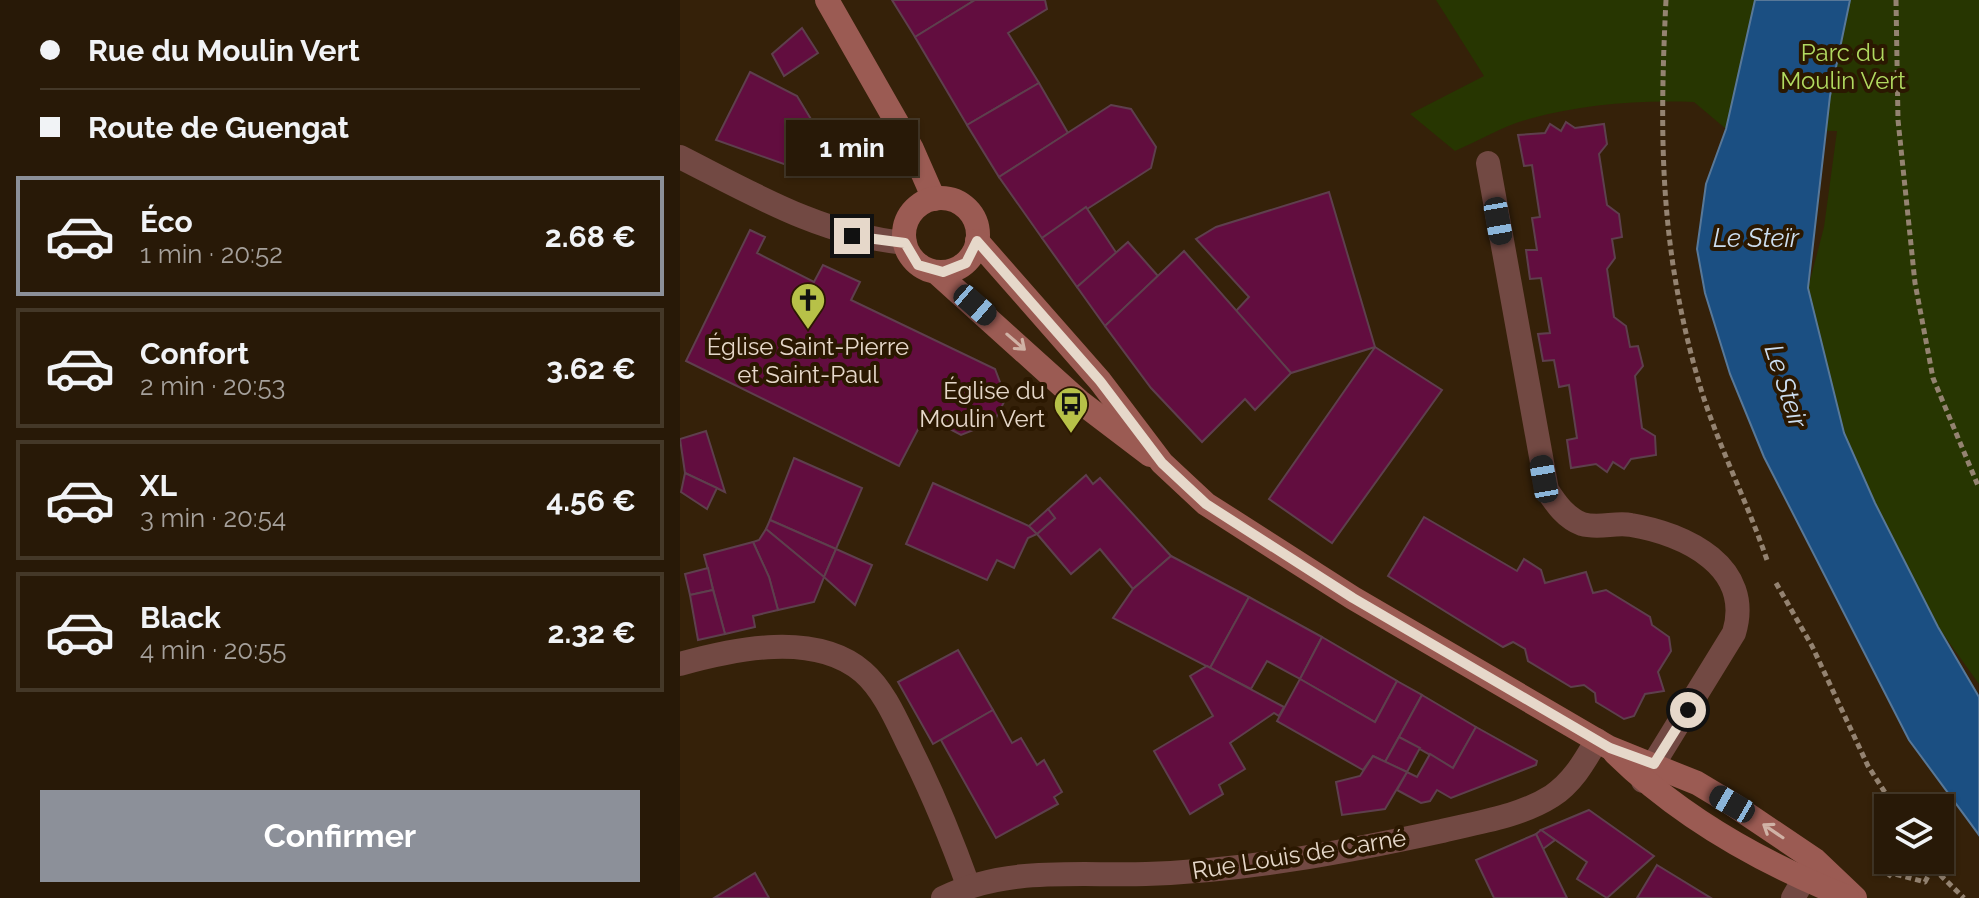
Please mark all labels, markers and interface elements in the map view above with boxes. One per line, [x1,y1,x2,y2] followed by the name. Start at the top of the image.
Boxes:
[88,33,360,68] text: Rue du Moulin Vert
[1780,38,1906,95] park label: Parc du Moulin Vert
[88,110,349,145] text: Route de Guengat
[786,120,918,176] callout: 1 min
[819,133,885,163] text: 1 min
[1482,195,1514,247] car
[44,200,116,272] icon: car
[140,204,193,239] text: Éco
[834,218,870,254] route end
[545,219,636,254] text: 2.68 €
[1713,223,1800,253] water label: Le Steïr
[140,239,283,269] text: 1 min · 20:52
[949,280,1001,330] car
[789,281,827,331] church icon: Église Saint-Pierre et Saint-Paul
[44,332,116,404] icon: car
[707,332,909,389] place label: Église Saint-Pierre et Saint-Paul
[1005,332,1025,350] one-way arrow
[140,336,249,371] text: Confort
[1758,341,1814,432] water label: Le Steir
[546,351,636,386] text: 3.62 €
[140,371,285,401] text: 2 min · 20:53
[919,376,1045,433] place label: Église du Moulin Vert
[1052,385,1090,435] bus stop icon: Église du Moulin Vert
[1528,453,1560,505] car
[44,464,116,536] icon: car
[140,468,177,503] text: XL
[546,483,636,518] text: 4.56 €
[140,503,286,533] text: 3 min · 20:54
[44,596,116,668] icon: car
[140,600,221,635] text: Black
[548,615,636,650] text: 2.32 €
[140,635,286,665] text: 4 min · 20:55
[1670,692,1706,728] route start
[1705,782,1759,826] car
[40,790,640,882] button: Confirmer
[1874,794,1954,874] map controls
[1874,794,1954,874] button: layers
[1763,822,1785,839] one-way arrow
[1190,823,1408,885] street label: Rue Louis de Carné

